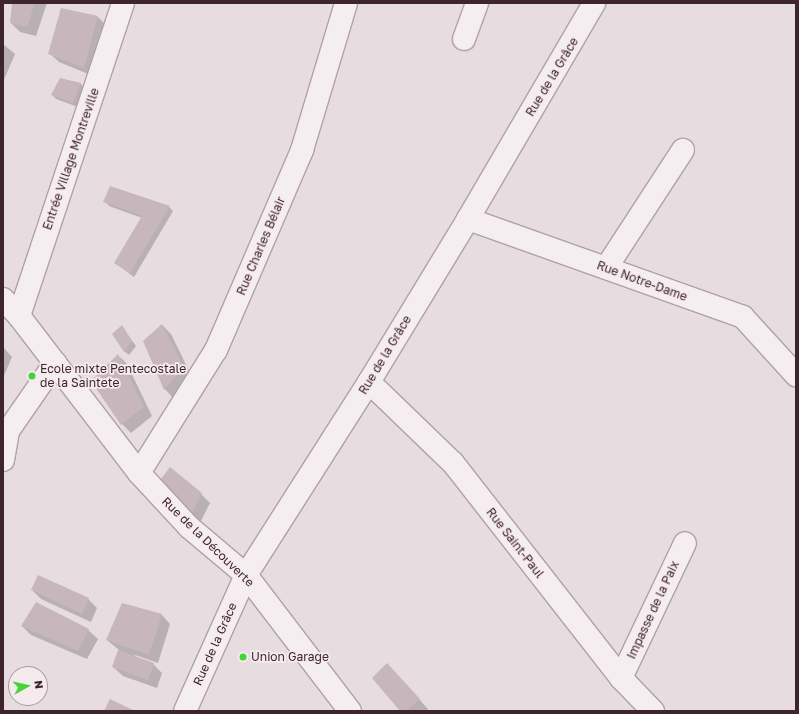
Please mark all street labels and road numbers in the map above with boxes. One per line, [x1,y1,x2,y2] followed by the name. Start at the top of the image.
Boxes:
[523,35,581,119] street label: Rue de la Grâce
[40,86,102,232] street label: Entrée Village Montreville
[234,195,288,297] street label: Rue Charles Bélair
[595,258,689,304] street label: Rue Notre-Dame
[356,313,414,397] street label: Rue de la Grâce
[159,494,257,590] street label: Rue de la Découverte
[483,505,547,581] street label: Rue Saint-Paul
[624,559,682,661] street label: Impasse de la Paix
[190,600,240,688] street label: Rue de la Grâce

